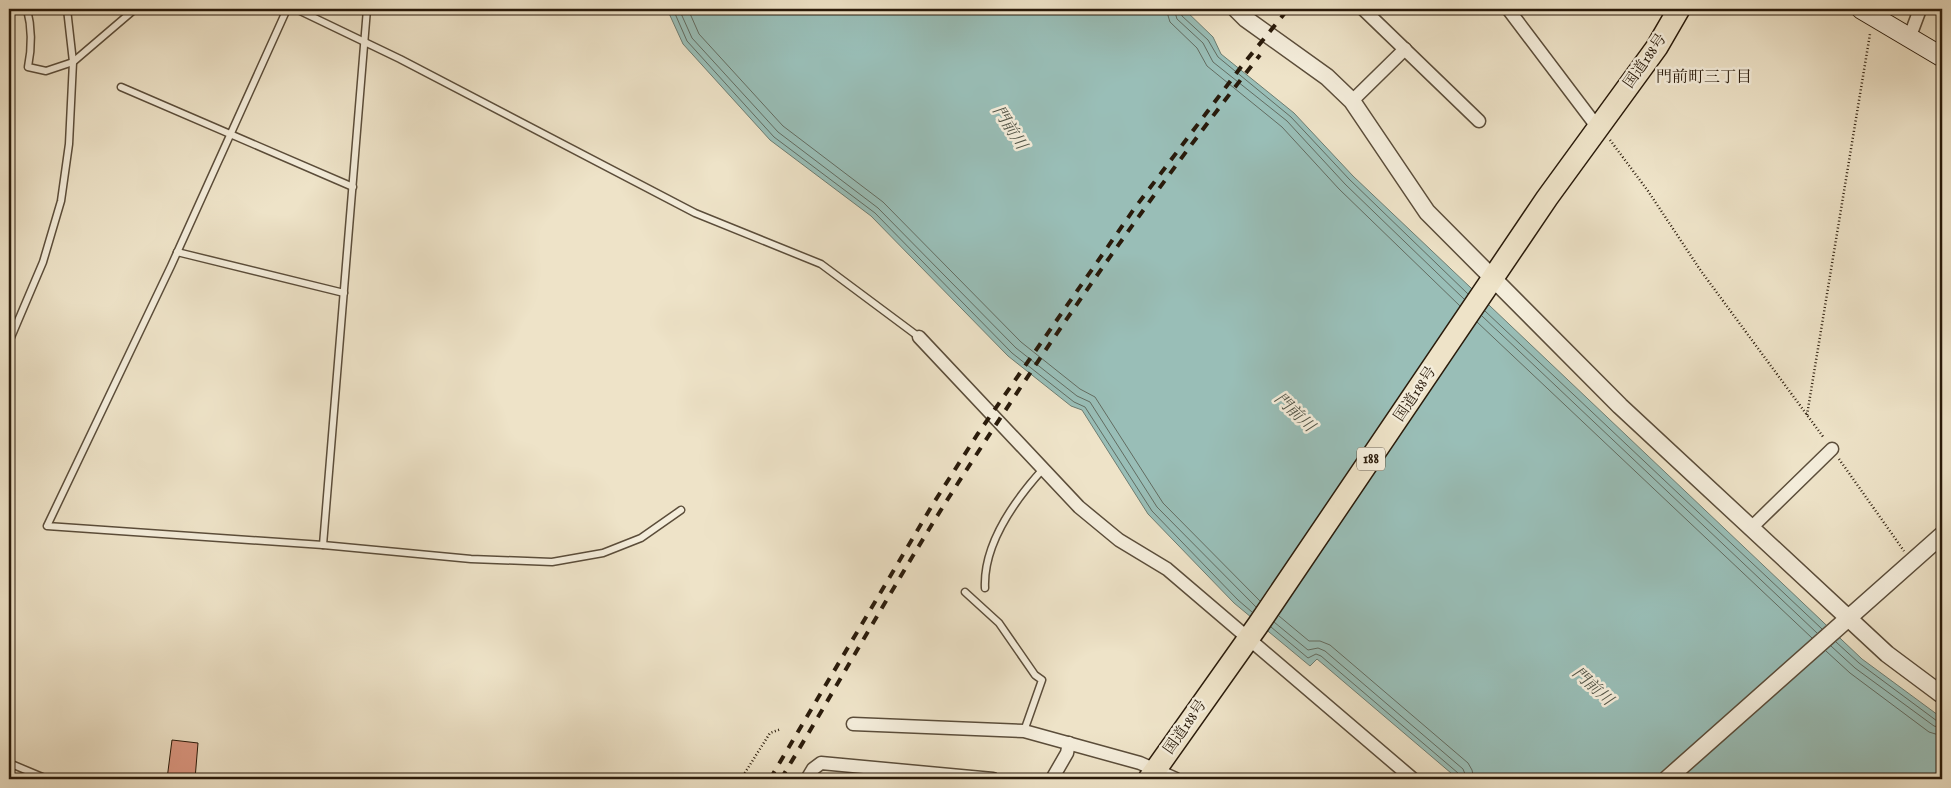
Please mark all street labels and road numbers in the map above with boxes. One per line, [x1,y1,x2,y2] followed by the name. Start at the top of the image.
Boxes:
[1619,30,1671,92] street label: 国道188号
[1390,363,1440,425] street label: 国道188号
[1357,448,1385,470] road number: 188
[1159,696,1211,758] street label: 国道188号

